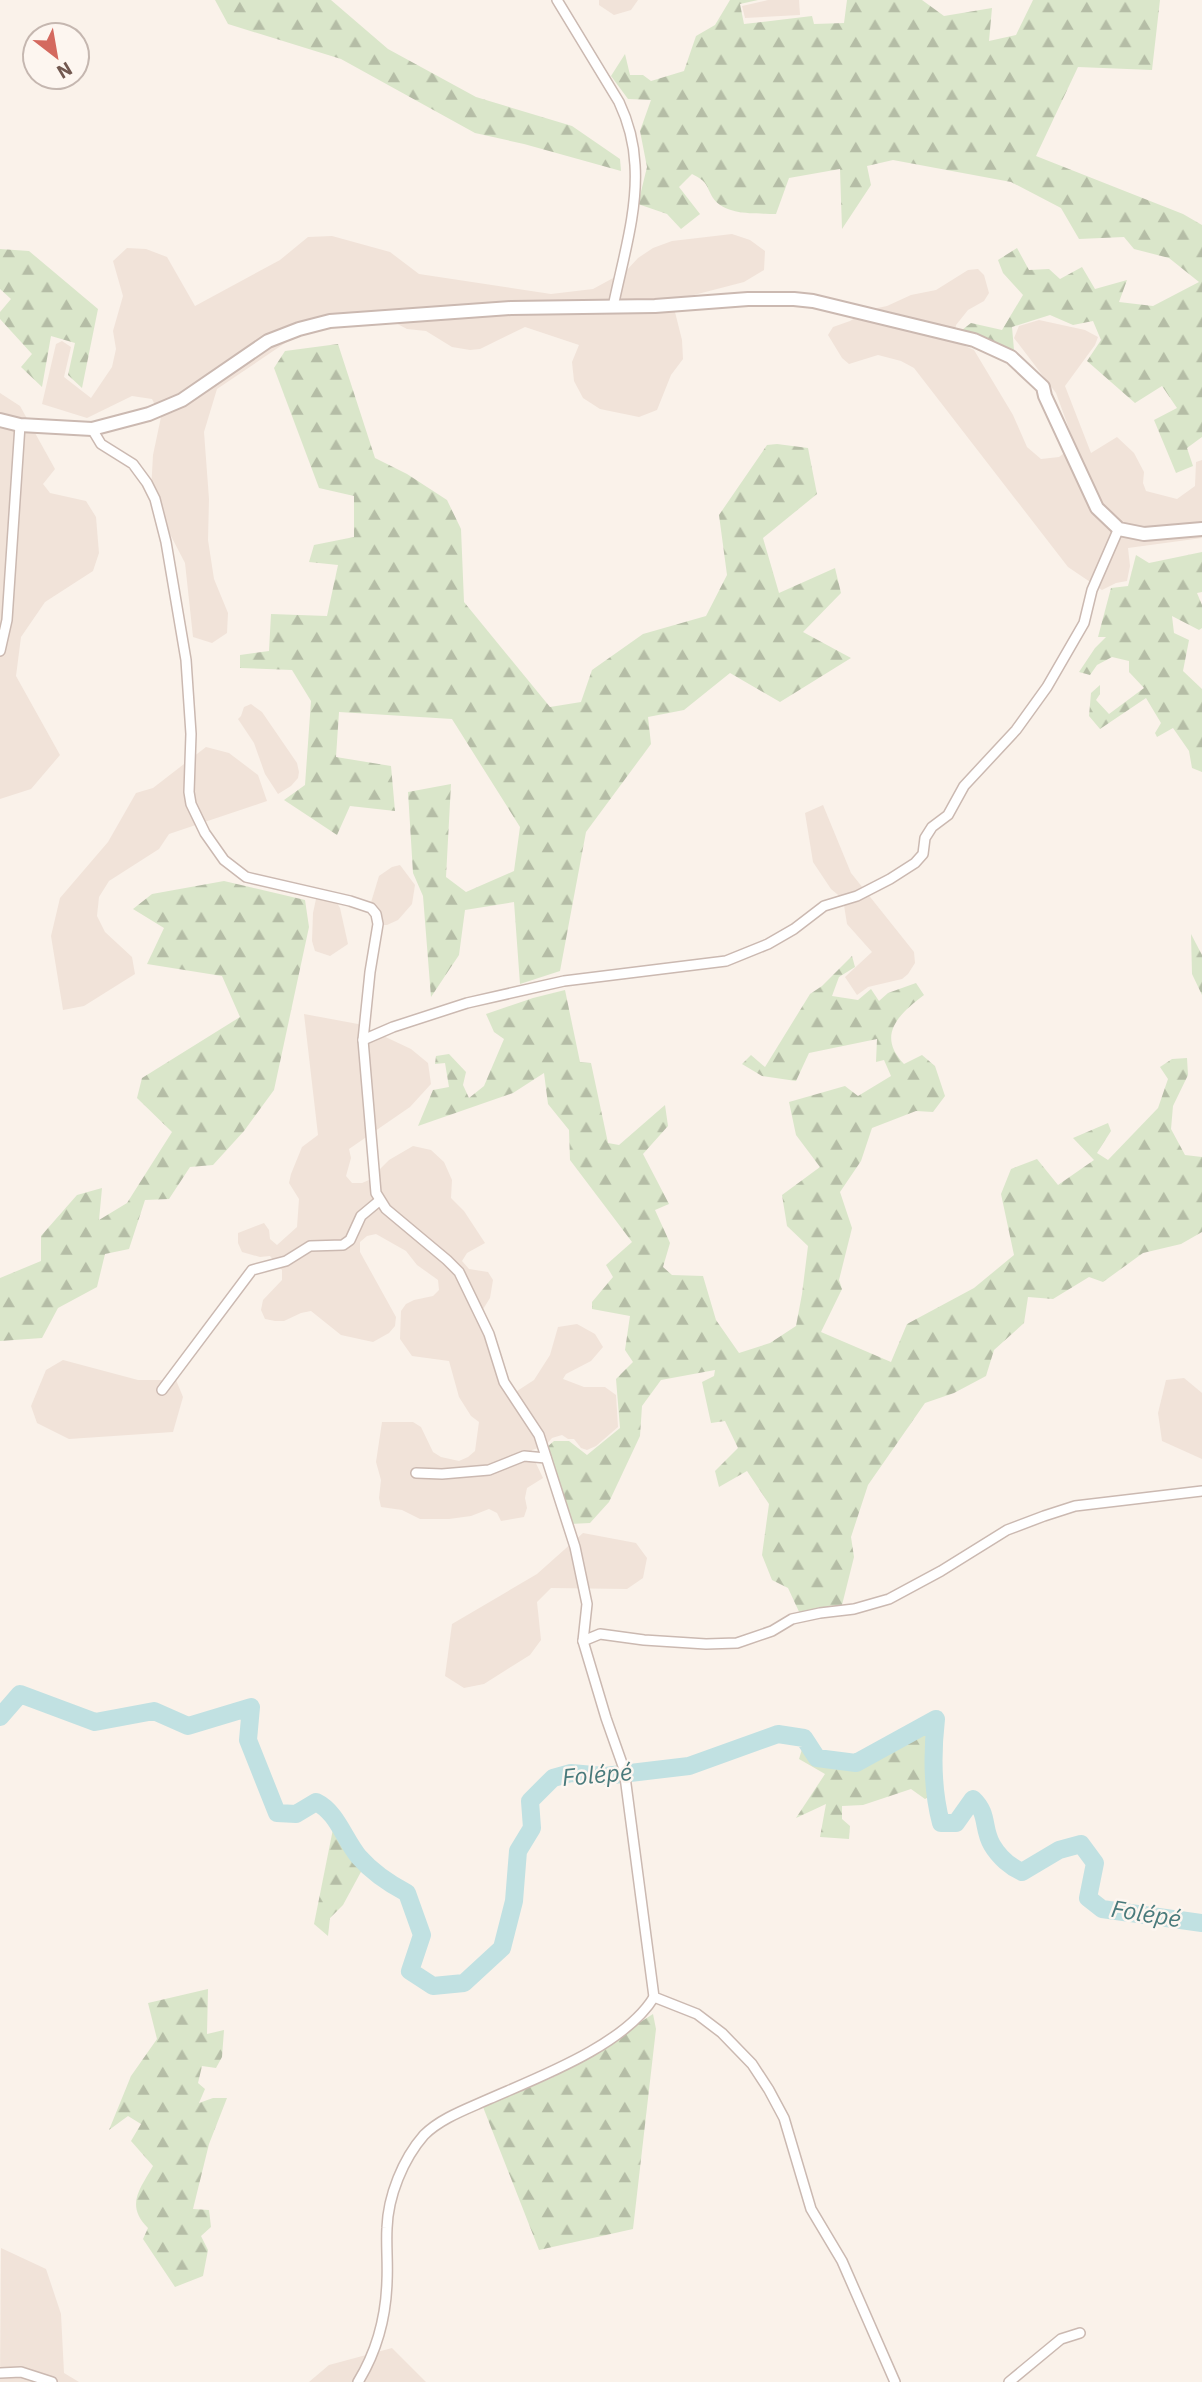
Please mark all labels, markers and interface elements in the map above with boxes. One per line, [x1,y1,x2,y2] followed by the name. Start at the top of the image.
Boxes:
[21,21,91,91] north arrow
[53,57,77,84] text: N
[561,1755,633,1793] water label: Folépé
[1109,1892,1183,1934] water label: Folépé

